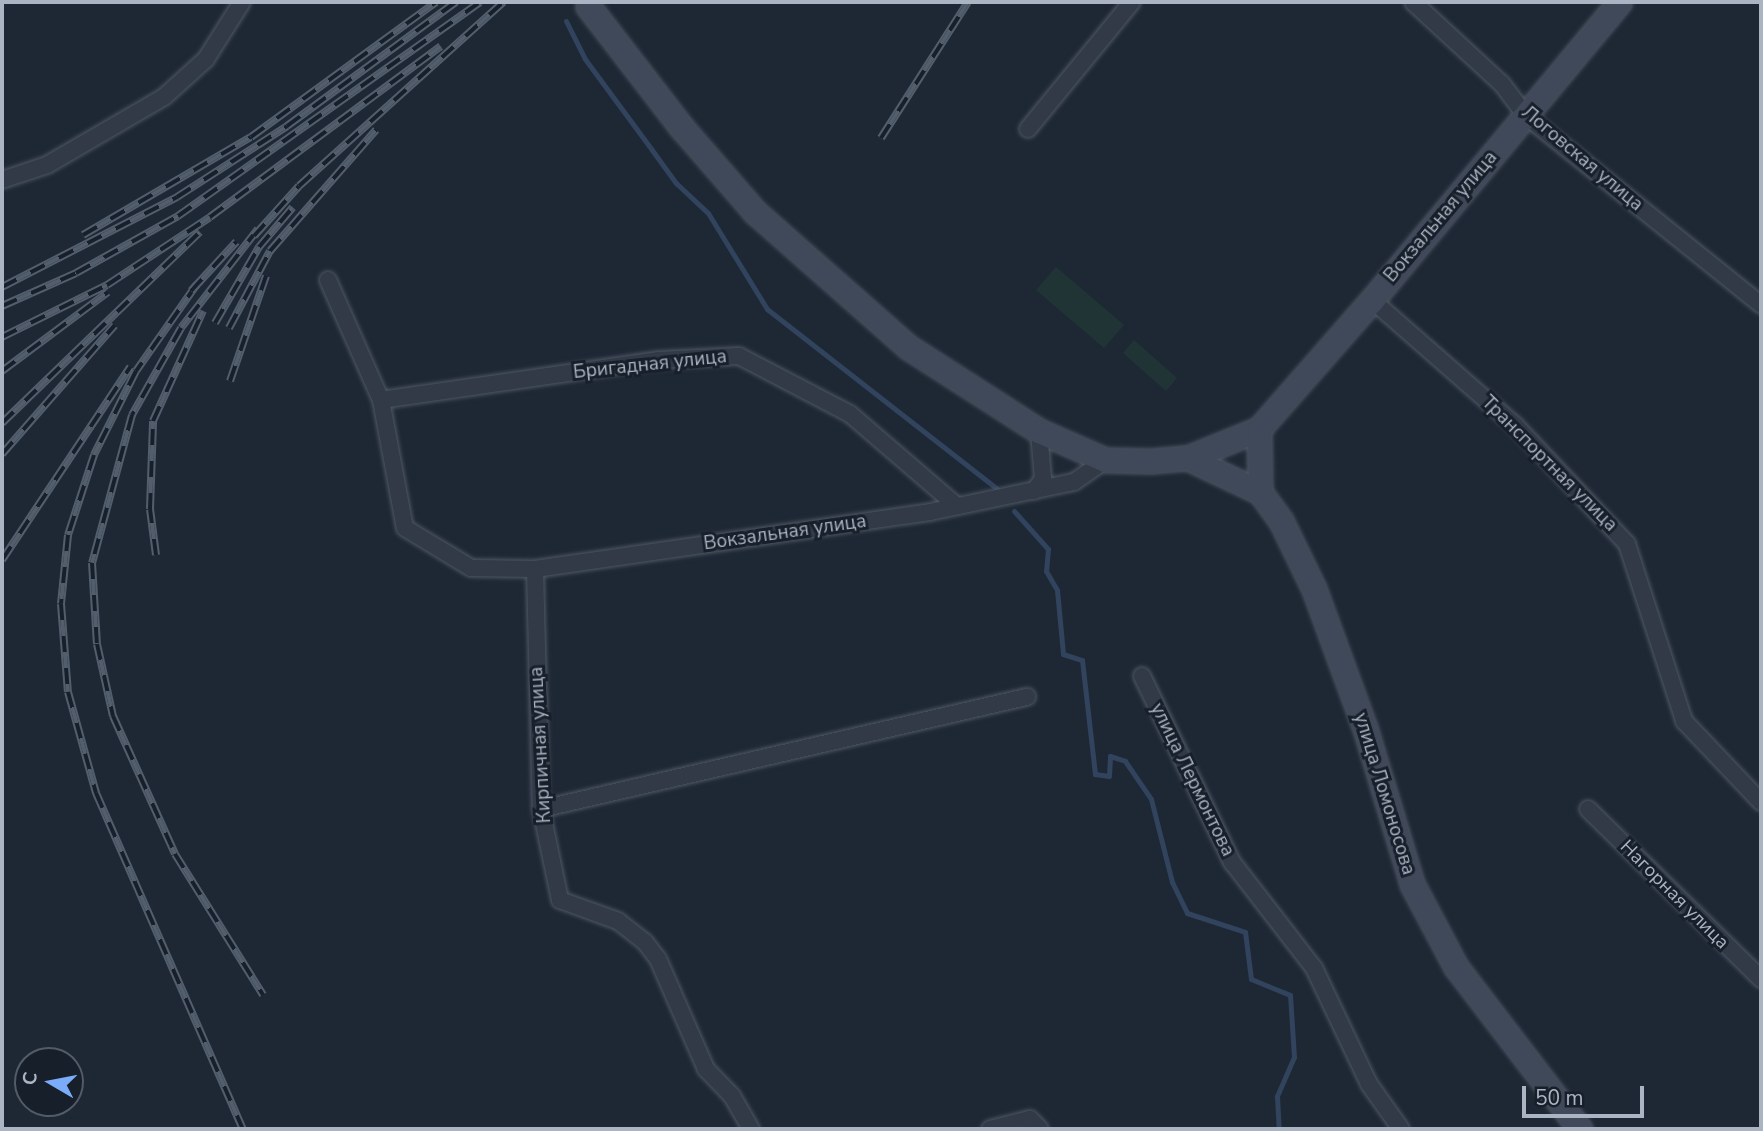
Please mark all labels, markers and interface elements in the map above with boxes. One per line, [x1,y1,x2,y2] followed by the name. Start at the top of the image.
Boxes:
[1517,102,1647,216] street label: Логовская улица
[1380,147,1502,287] street label: Вокзальная улица
[572,346,728,384] street label: Бригадная улица
[1476,391,1622,537] street label: Транспортная улица
[702,510,868,556] street label: Вокзальная улица
[526,666,556,824] street label: Кирпичная улица
[1145,700,1239,860] street label: улица Лермонтова
[1349,710,1419,878] street label: улица Ломоносова
[1615,836,1733,954] street label: Нагорная улица
[14,1047,84,1117] north arrow
[16,1070,44,1087] text: С
[1525,1072,1648,1116] scale bar
[1535,1084,1584,1112] text: 50 m

